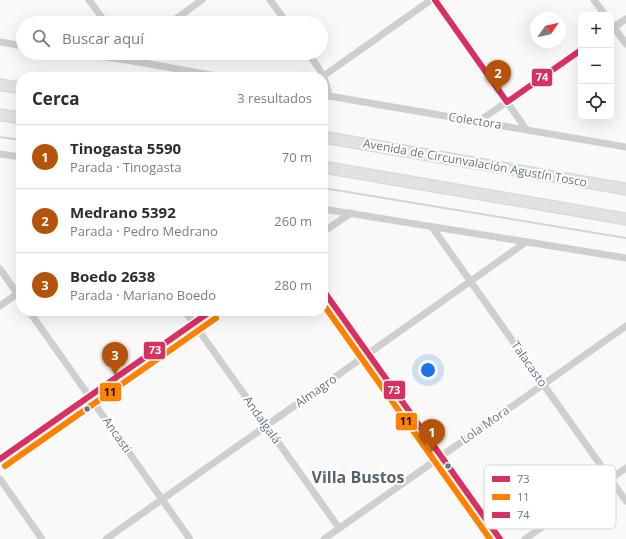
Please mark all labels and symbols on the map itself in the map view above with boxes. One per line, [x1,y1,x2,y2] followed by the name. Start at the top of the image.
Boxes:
[530,12,566,48] north arrow
[485,60,511,93] pin: 2
[531,68,553,87] line badge: 74
[536,69,549,84] text: 74
[447,108,503,133] street label: Colectora
[362,134,588,191] street label: Avenida de Circunvalación Agustín Tosco
[507,337,551,390] street label: Talacasto
[143,341,166,360] line badge: 73
[102,342,128,375] pin: 3
[149,342,161,357] text: 73
[418,360,438,380] your location
[292,370,340,411] street label: Almagro
[383,380,406,400] line badge: 73
[99,382,122,402] line badge: 11
[388,382,400,397] text: 73
[104,384,116,399] text: 11
[240,392,285,447] street label: Andalgalá
[457,402,512,448] street label: Lola Mora
[82,404,92,414] unlabelled marker
[395,412,418,431] line badge: 11
[99,413,136,456] street label: Ancasti
[400,413,412,428] text: 11
[419,419,445,452] pin: 1
[443,461,453,471] unlabelled marker
[484,465,616,529] legend
[312,466,404,488] district label: Villa Bustos
[517,471,530,486] text: 73
[517,489,530,504] text: 11
[517,507,530,522] text: 74

